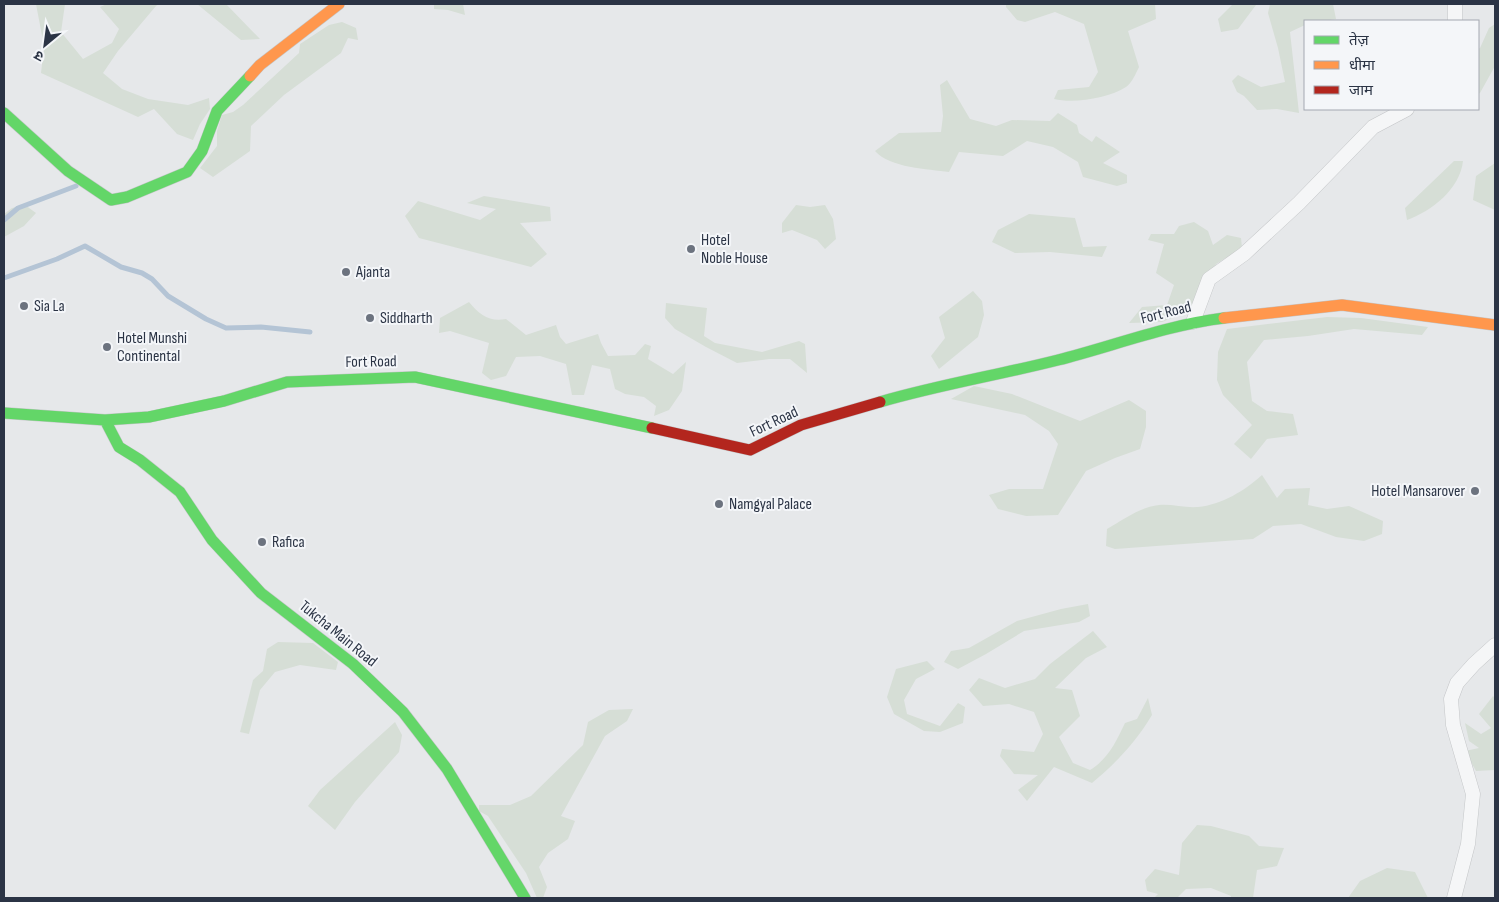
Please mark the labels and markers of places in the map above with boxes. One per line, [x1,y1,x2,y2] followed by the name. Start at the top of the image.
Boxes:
[701,231,768,268] place label: Hotel Noble House
[685,243,697,255] marker: Hotel Noble House
[355,263,390,282] place label: Ajanta
[340,266,352,278] marker: Ajanta
[34,297,65,316] place label: Sia La
[18,300,30,312] marker: Sia La
[380,309,433,328] place label: Siddharth
[364,312,376,324] marker: Siddharth
[117,329,187,366] place label: Hotel Munshi Continental
[101,341,113,353] marker: Hotel Munshi Continental
[1371,482,1465,501] place label: Hotel Mansarover
[1469,485,1481,497] marker: Hotel Mansarover
[729,495,812,514] place label: Namgyal Palace
[713,498,725,510] marker: Namgyal Palace
[272,533,305,552] place label: Rafica
[256,536,268,548] marker: Rafica

